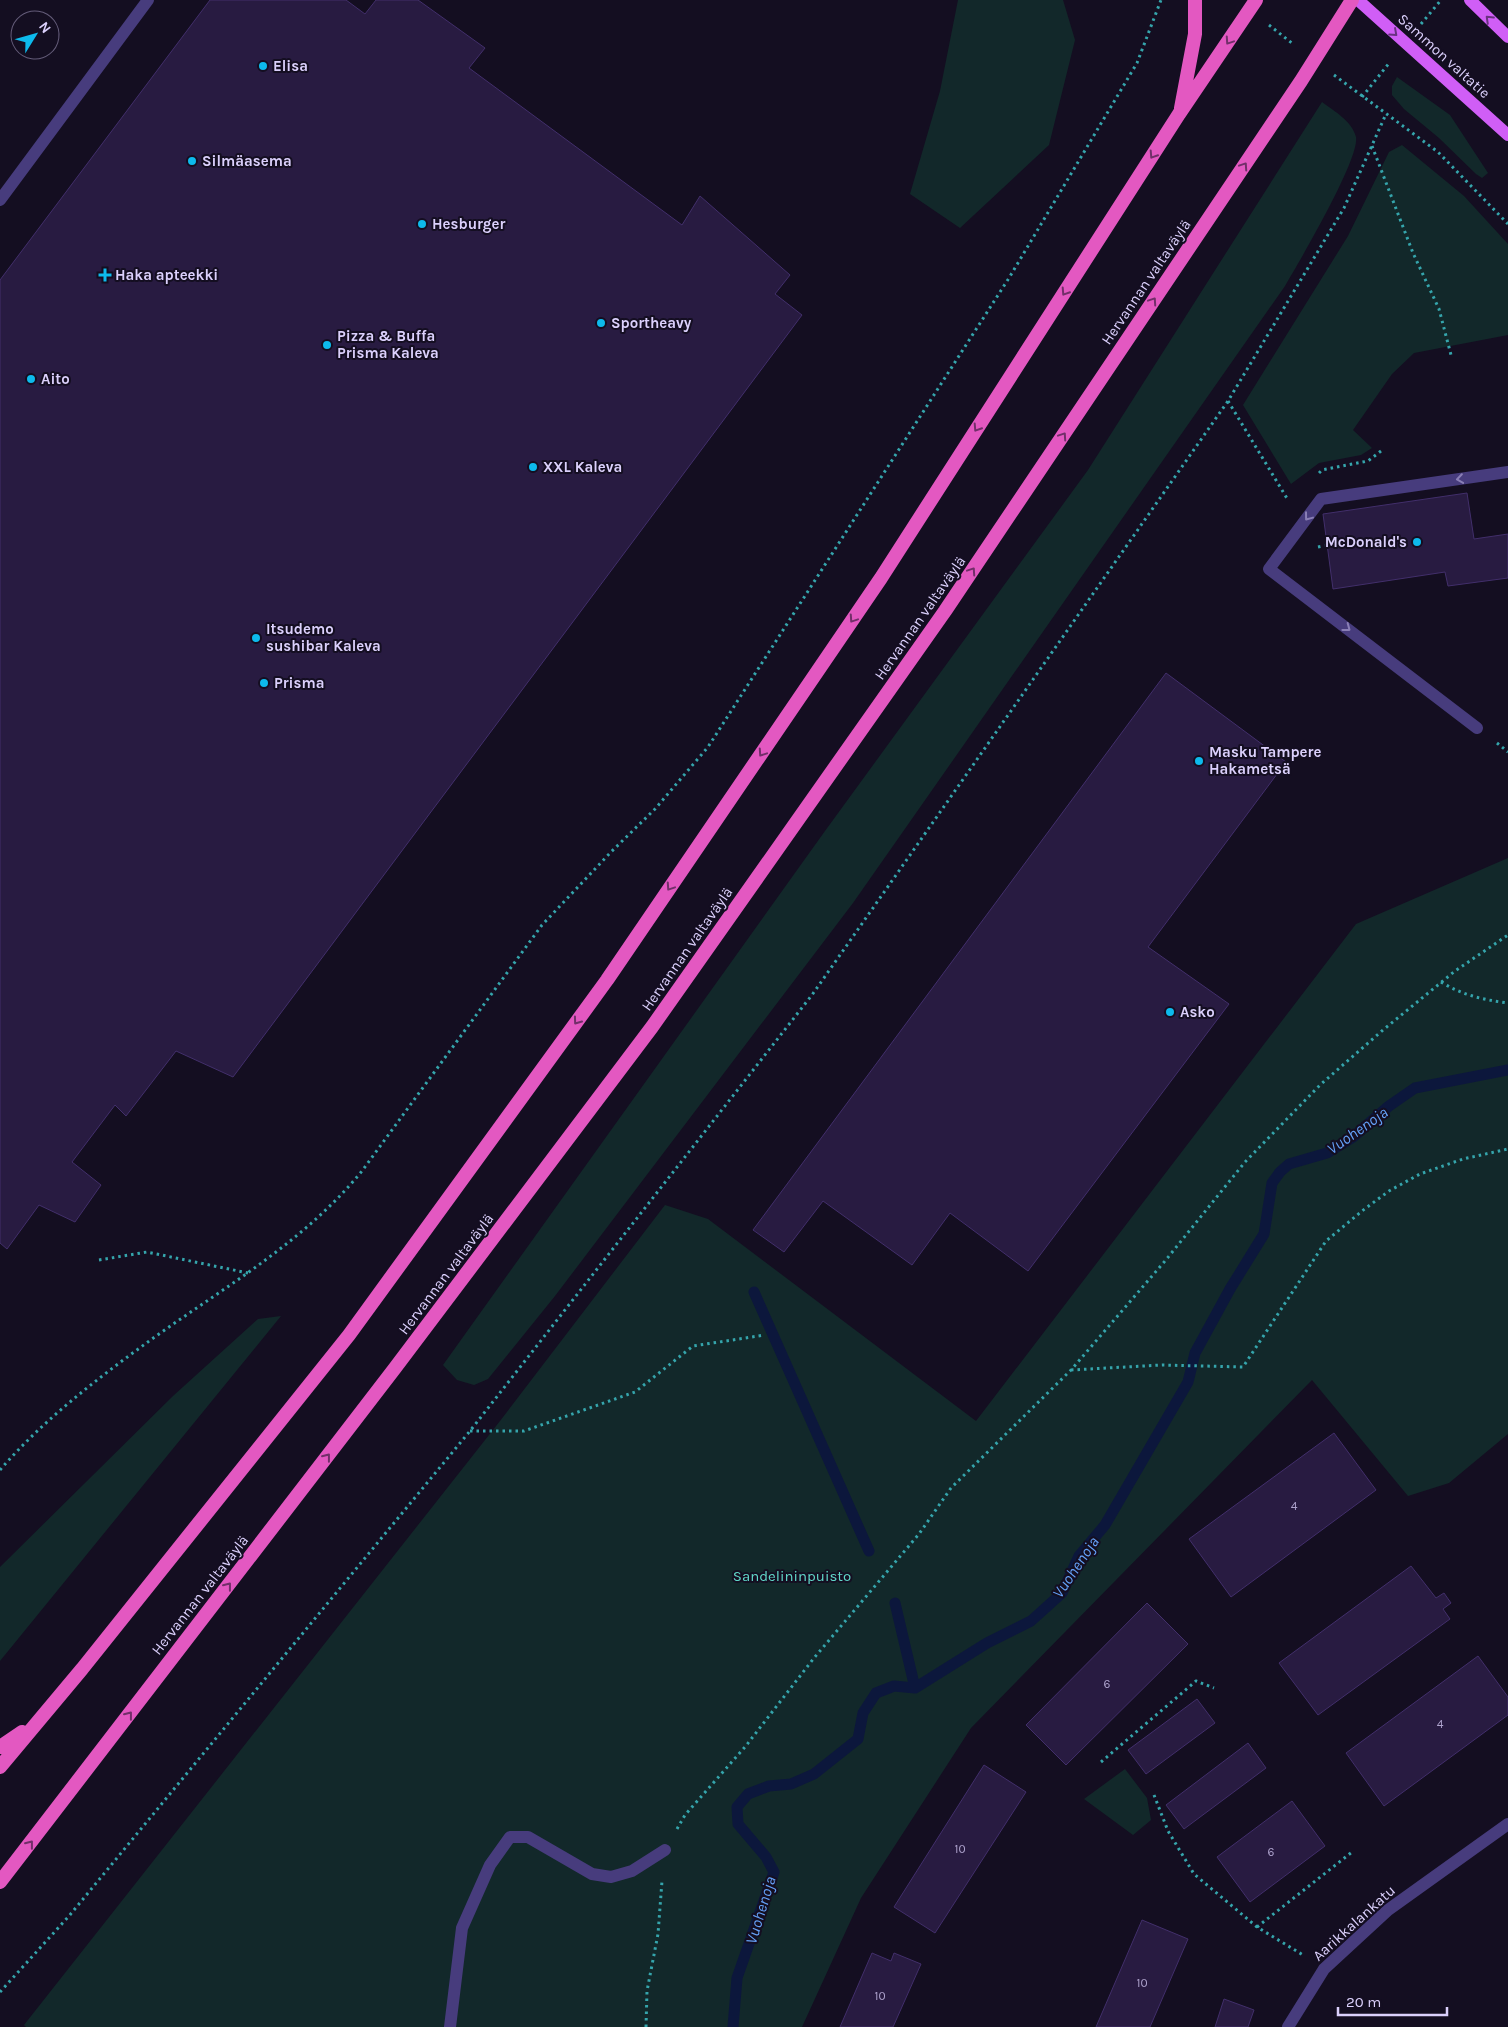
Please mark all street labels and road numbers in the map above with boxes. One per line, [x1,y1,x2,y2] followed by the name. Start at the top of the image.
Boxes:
[1394,10,1494,102] street label: Sammon valtatie
[1097,216,1195,348] street label: Hervannan valtaväylä
[870,553,970,683] street label: Hervannan valtaväylä
[637,884,737,1014] street label: Hervannan valtaväylä
[395,1210,497,1338] street label: Hervannan valtaväylä
[148,1532,252,1658] street label: Hervannan valtaväylä
[1309,1881,1399,1965] street label: Aarikkalankatu

